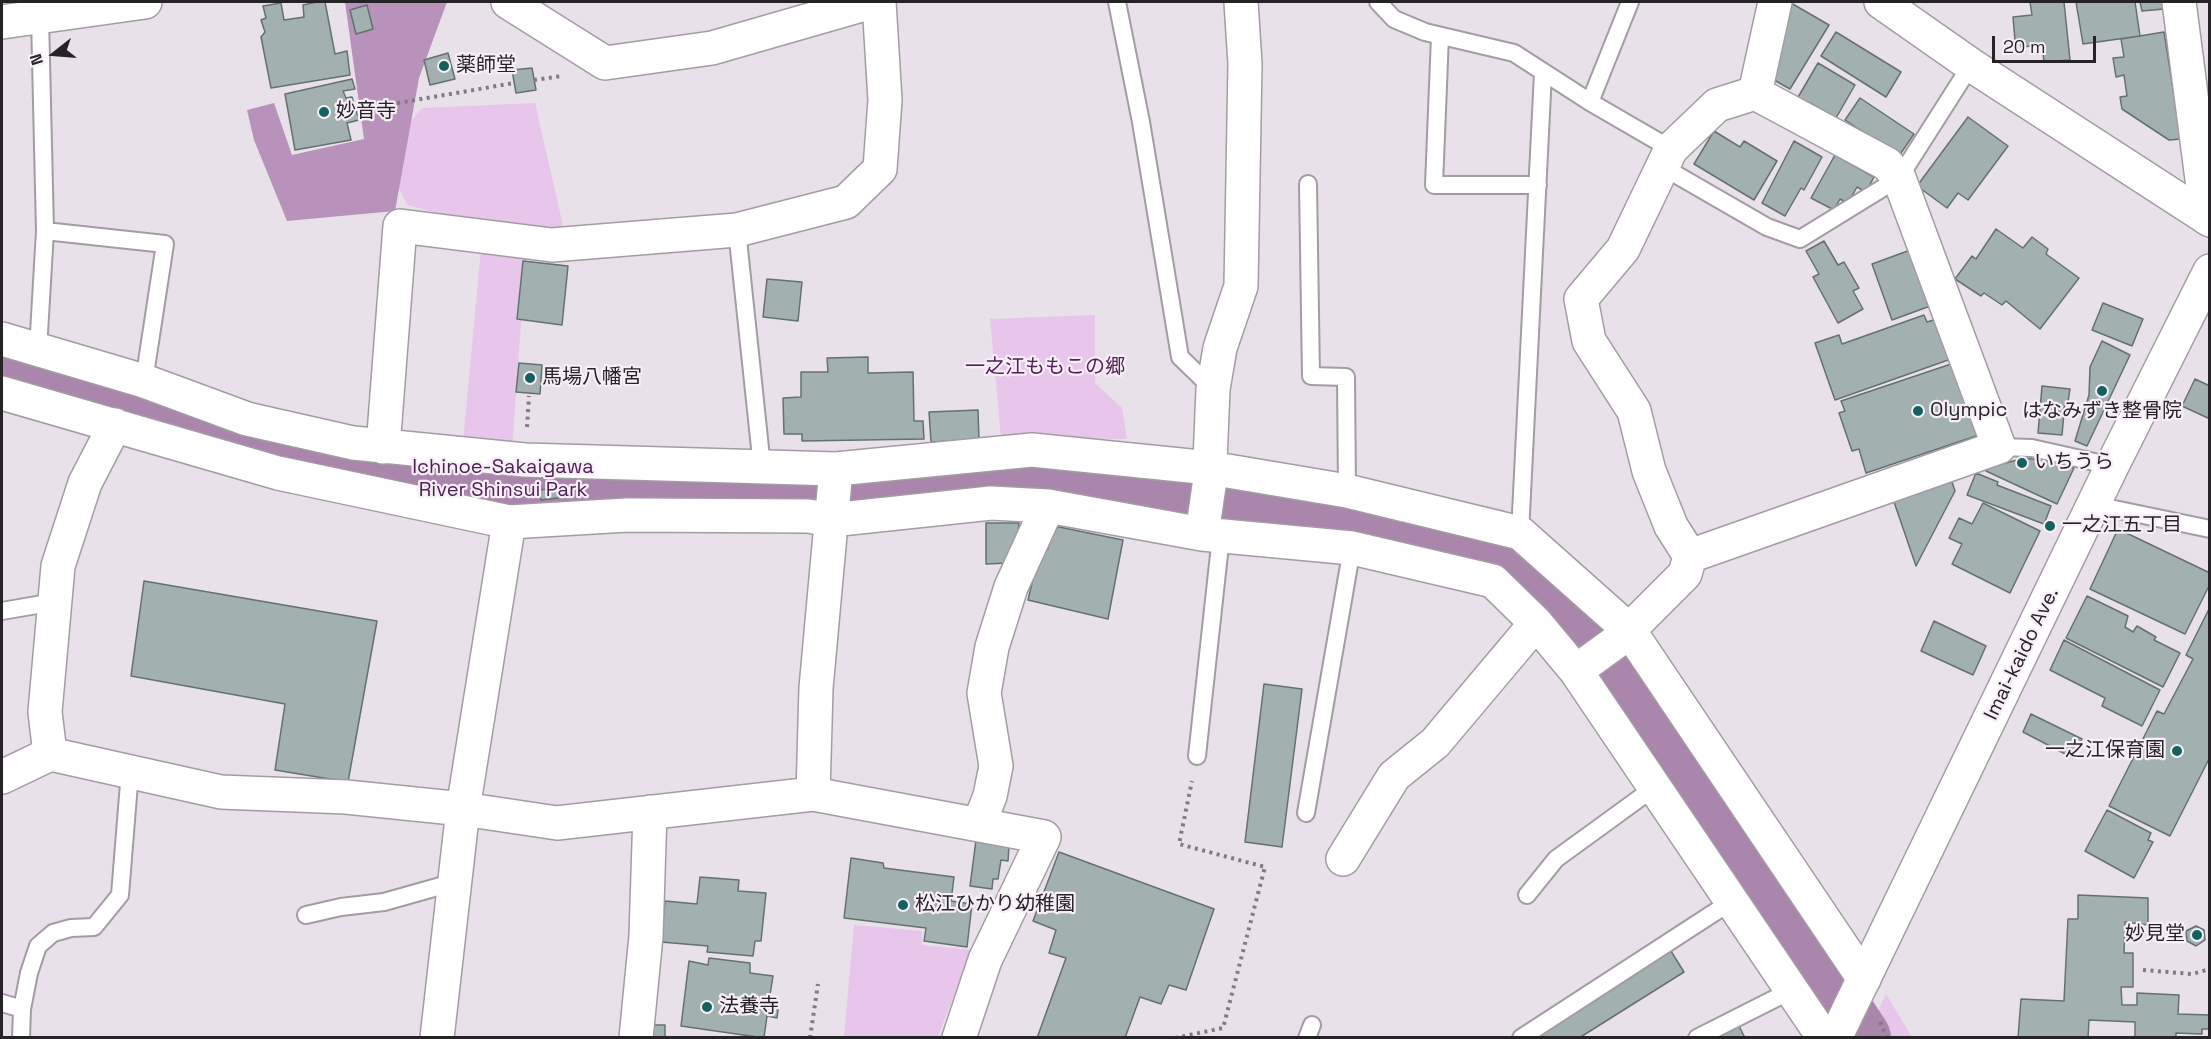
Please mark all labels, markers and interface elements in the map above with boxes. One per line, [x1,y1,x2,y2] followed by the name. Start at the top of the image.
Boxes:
[24,24,84,84] north arrow
[1995,24,2098,62] scale bar
[2003,35,2046,58] text: 20 m
[25,51,48,68] text: N
[456,54,516,78] place label: 薬師堂
[437,59,451,73] marker: 薬師堂
[336,100,396,124] place label: 妙音寺
[317,105,331,119] marker: 妙音寺
[965,356,1125,380] park label: 一之江ももこの郷
[542,366,642,390] place label: 馬場八幡宮
[523,371,537,385] marker: 馬場八幡宮
[2095,384,2109,398] marker: はなみずき整骨院
[1930,399,2007,423] place label: Olympic
[2022,400,2182,424] place label: はなみずき整骨院
[1911,404,1925,418] marker: Olympic
[2034,451,2114,475] place label: いちうら
[412,456,594,503] park label: Ichinoe-Sakaigawa River Shinsui Park
[2015,456,2029,470] marker: いちうら
[2062,514,2182,538] place label: 一之江五丁目
[2043,519,2057,533] marker: 一之江五丁目
[1980,584,2064,724] street label: Imai-kaido Ave.
[2045,739,2165,763] place label: 一之江保育園
[2170,744,2184,758] marker: 一之江保育園
[915,893,1075,917] place label: 松江ひかり幼稚園
[896,898,910,912] marker: 松江ひかり幼稚園
[2125,923,2185,947] place label: 妙見堂
[2190,928,2204,942] marker: 妙見堂
[719,995,779,1019] place label: 法養寺
[700,1000,714,1014] marker: 法養寺

